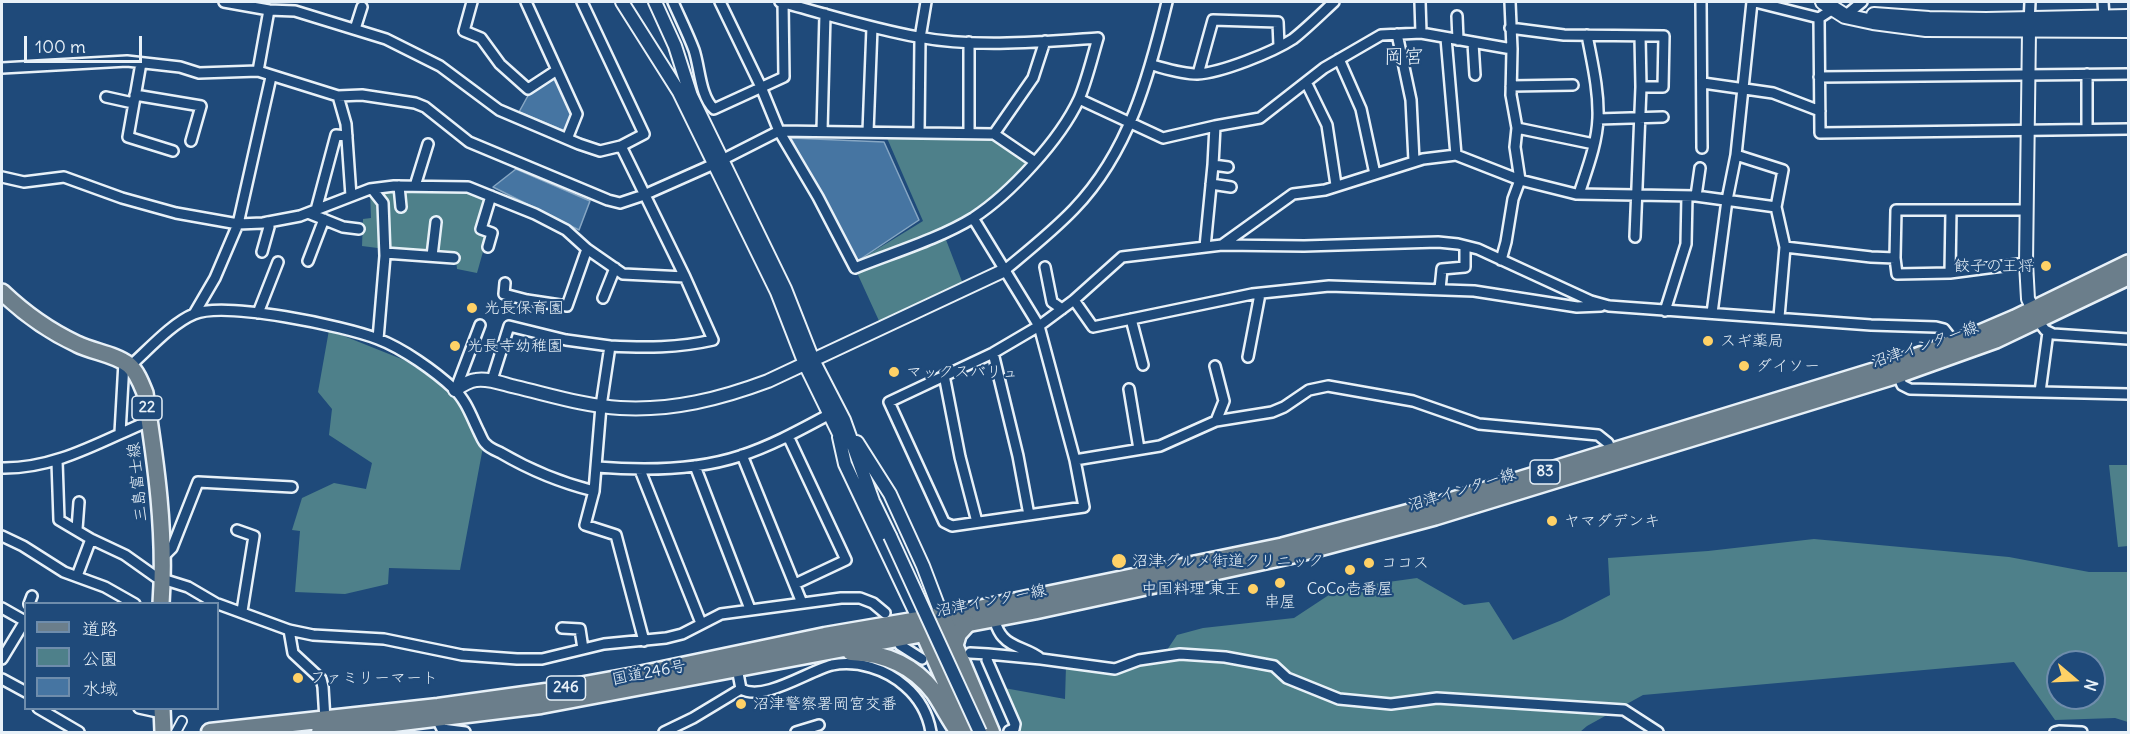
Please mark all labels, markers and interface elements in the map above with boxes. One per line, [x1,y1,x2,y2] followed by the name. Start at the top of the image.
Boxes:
[27,24,146,62] scale bar
[35,35,86,58] text: 100 m
[1384,45,1424,69] district label: 岡宮
[1954,256,2034,276] place label: 餃子の王将
[2039,259,2053,273] marker: 餃子の王将
[484,298,564,318] place label: 光長保育園
[465,301,479,315] marker: 光長保育園
[1869,318,1981,372] street label: 沼津インター線
[1720,331,1784,351] place label: スギ薬局
[1701,334,1715,348] marker: スギ薬局
[467,336,563,356] place label: 光長寺幼稚園
[448,339,462,353] marker: 光長寺幼稚園
[1756,356,1820,376] place label: ダイソー
[1737,359,1751,373] marker: ダイソー
[906,362,1018,382] place label: マックスバリュ
[887,365,901,379] marker: マックスバリュ
[132,396,162,420] road number: 22
[124,441,152,523] street label: 三島富士線
[1530,460,1560,484] road number: 83
[1406,464,1518,516] street label: 沼津インター線
[1564,511,1660,531] place label: ヤマダデンキ
[1545,514,1559,528] marker: ヤマダデンキ
[1132,551,1324,571] place label: 沼津グルメ街道クリニック
[1110,552,1128,570] marker: 沼津グルメ街道クリニック
[1381,553,1429,573] place label: ココス
[1362,556,1376,570] marker: ココス
[1343,563,1357,577] marker: CoCo壱番屋
[1273,576,1287,590] marker: 串屋
[1141,579,1241,599] place label: 中国料理 東王
[1307,579,1393,599] place label: CoCo壱番屋
[934,581,1048,621] street label: 沼津インター線
[1246,582,1260,596] marker: 中国料理 東王
[1264,592,1296,612] place label: 串屋
[24,602,219,710] legend
[82,617,118,640] text: 道路
[82,647,118,670] text: 公園
[2046,650,2106,710] north arrow
[610,656,688,690] street label: 国道246号
[310,668,438,688] place label: ファミリーマート
[291,671,305,685] marker: ファミリーマート
[546,676,586,700] road number: 246
[82,677,118,700] text: 水域
[2080,677,2102,694] text: N
[753,694,897,714] place label: 沼津警察署岡宮交番
[734,697,748,711] marker: 沼津警察署岡宮交番

